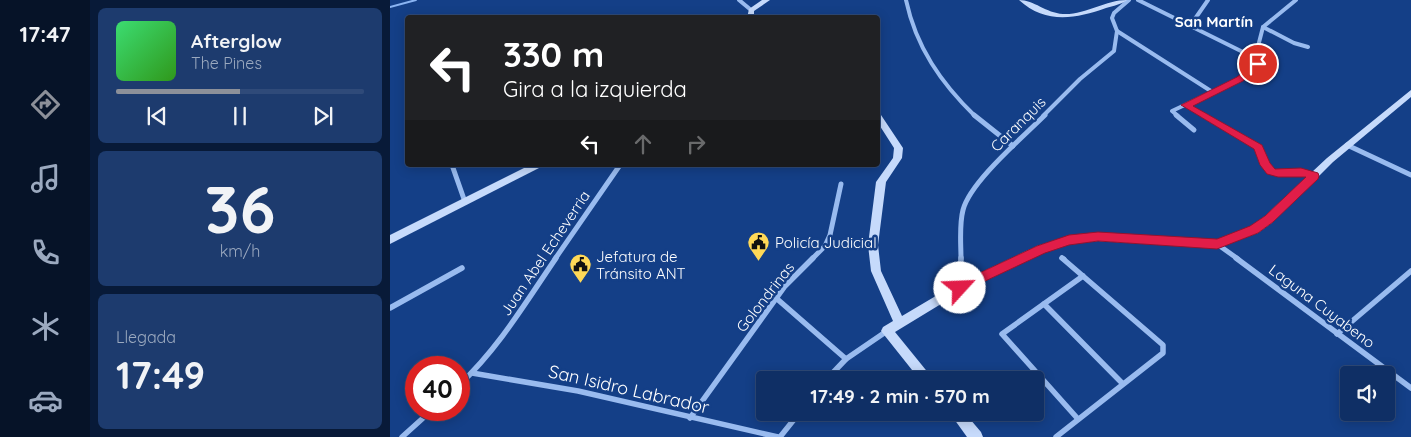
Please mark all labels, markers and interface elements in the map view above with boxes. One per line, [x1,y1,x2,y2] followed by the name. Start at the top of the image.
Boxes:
[1175,12,1253,31] district label: San Martín
[20,20,71,48] text: 17:47
[191,29,282,53] text: Afterglow
[503,32,604,76] text: 330 m
[420,35,485,100] icon: left
[1237,43,1279,85] pin
[1244,50,1272,78] icon: arrive
[191,53,262,73] text: The Pines
[503,75,687,103] text: Gira a la izquierda
[28,87,63,122] icon: directions
[986,92,1050,156] street label: Caranquis
[143,102,171,130] icon: previous
[226,102,254,130] icon: pause
[309,102,337,130] icon: next
[576,130,604,158] icon: left
[629,130,657,158] icon: ahead
[682,130,710,158] icon: right
[28,161,63,196] icon: music
[205,168,275,249] text: 36
[496,187,594,319] street label: Juan Abel Echeverria
[747,230,771,261] public building icon: Policía Judicial
[775,233,877,252] place label: Policía Judicial
[28,235,63,270] icon: phone
[220,241,260,261] text: km/h
[596,247,686,283] place label: Jefatura de Tránsito ANT
[568,253,592,284] public building icon: Jefatura de Tránsito ANT
[732,258,798,336] street label: Golondrinas
[1265,260,1379,352] street label: Laguna Cuyabeno
[933,261,985,313] position arrow
[28,309,63,344] icon: climate
[116,327,176,347] text: Llegada
[116,351,205,399] text: 17:49
[405,356,470,421] speed limit sign: 40
[546,359,712,419] street label: San Isidro Labrador
[1340,366,1395,421] map controls
[1340,366,1395,421] button: sound
[28,383,63,418] icon: car
[810,384,990,408] text: 17:49 · 2 min · 570 m

